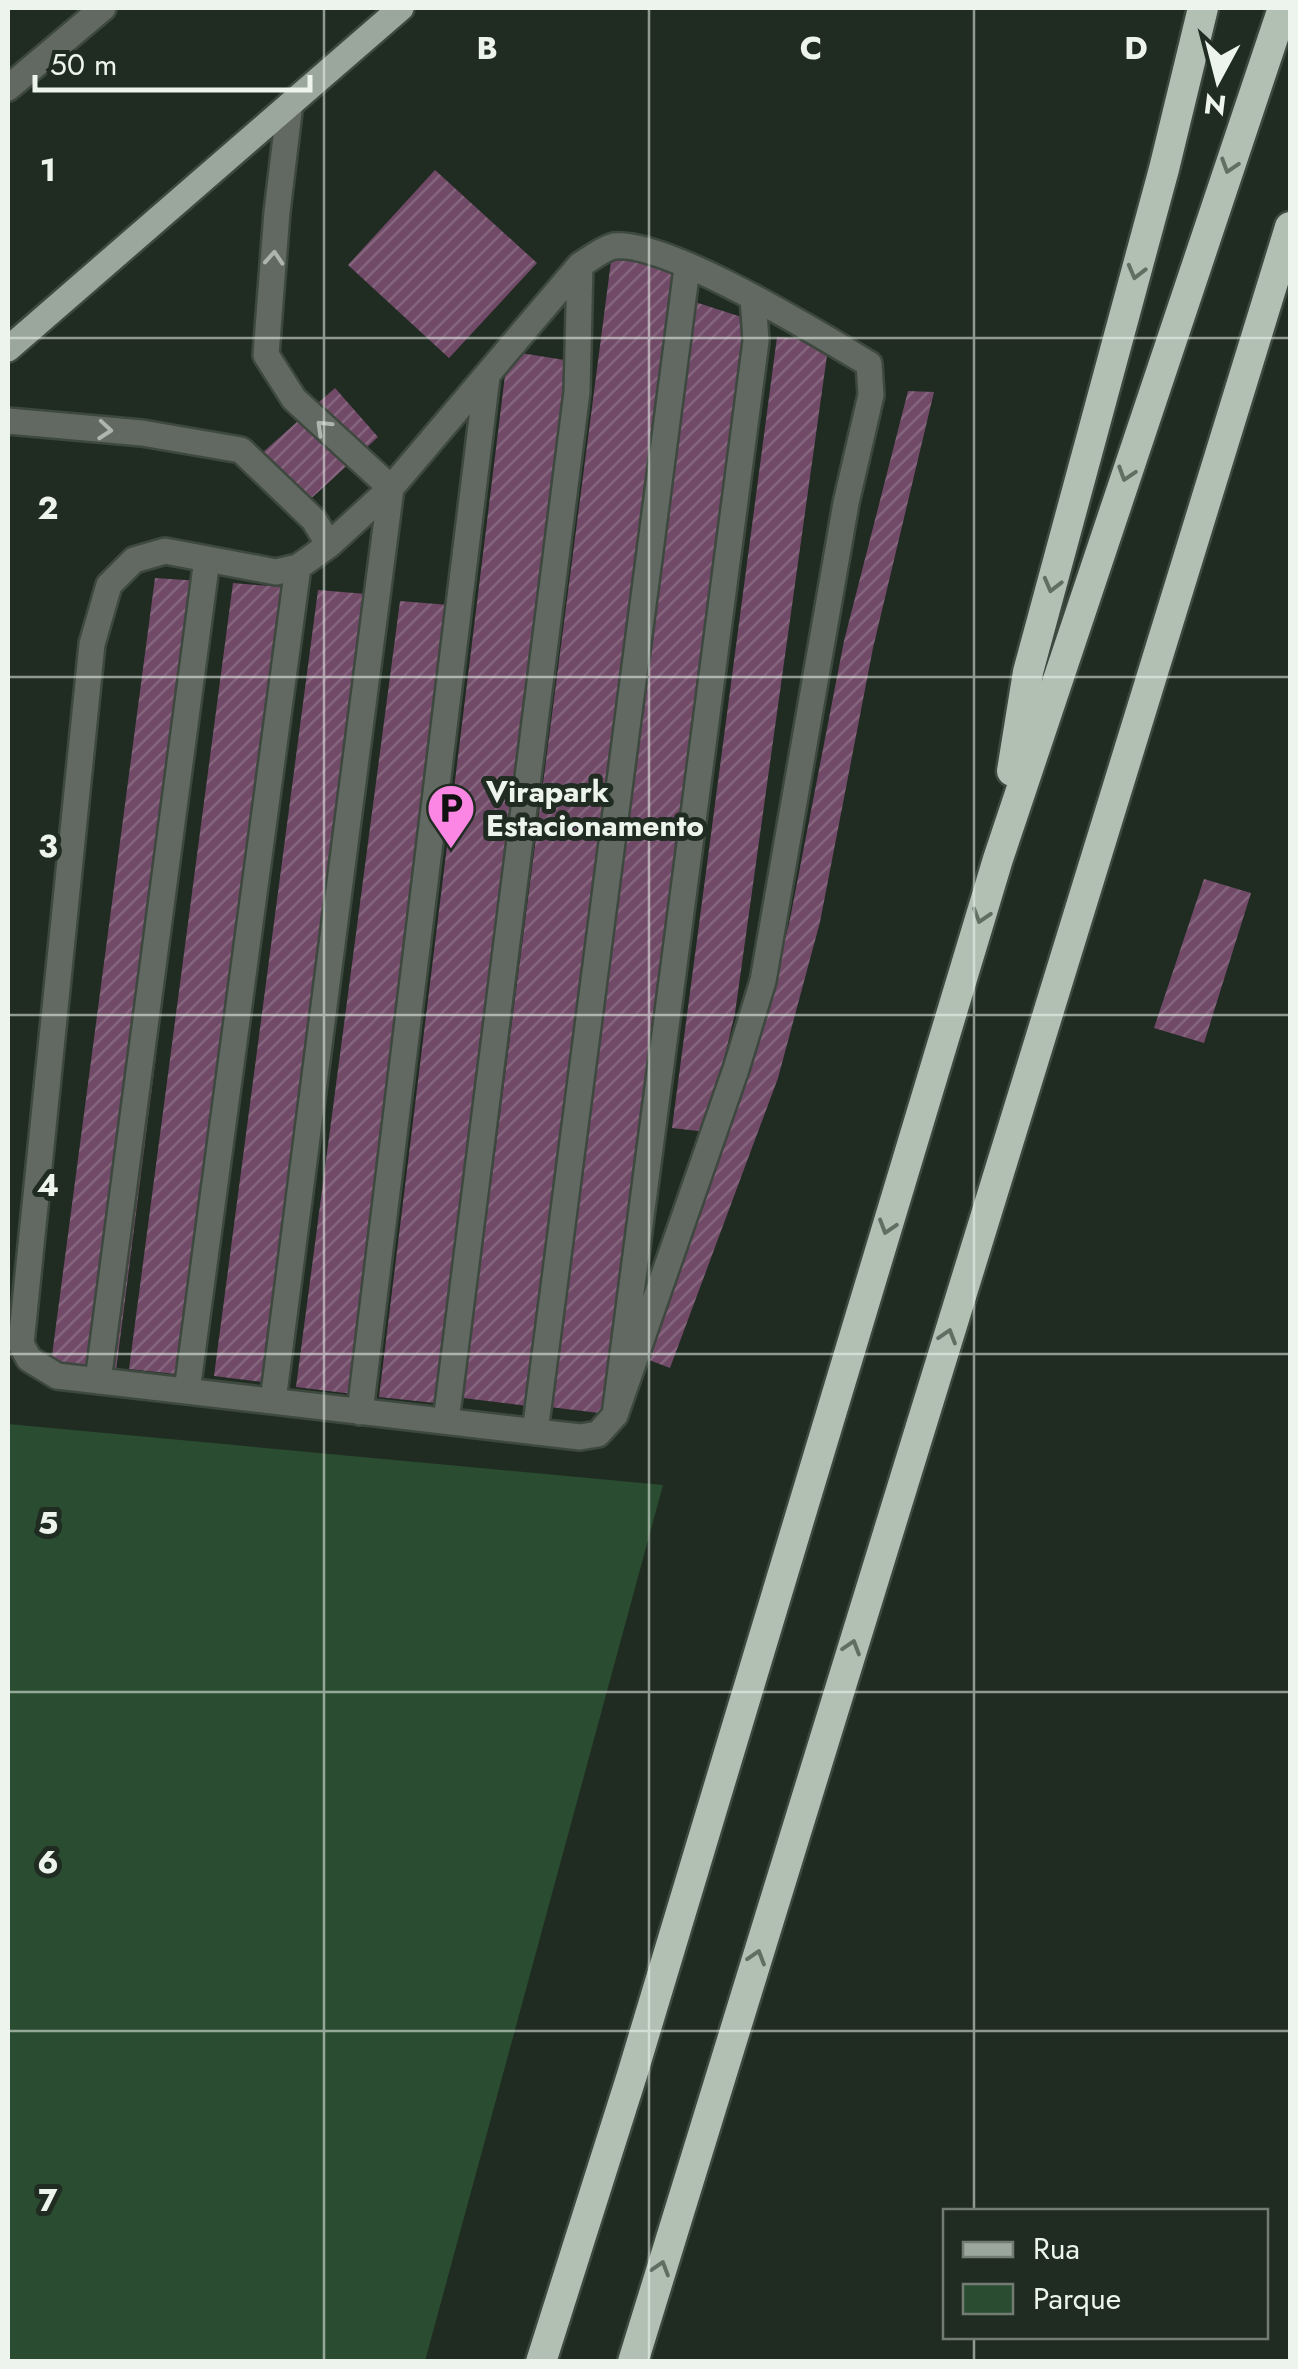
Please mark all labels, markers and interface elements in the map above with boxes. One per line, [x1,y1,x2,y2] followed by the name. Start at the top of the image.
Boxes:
[476,25,498,71] text: B
[800,25,822,71] text: C
[1124,25,1148,71] text: D
[35,30,310,92] scale bar
[1168,30,1268,130] north arrow
[50,43,117,86] text: 50 m
[1201,83,1229,126] text: N
[40,147,56,193] text: 1
[1220,156,1240,173] one-way arrow
[262,249,284,265] one-way arrow
[1126,263,1147,280] one-way arrow
[97,418,113,440] one-way arrow
[316,421,334,439] one-way arrow
[1118,465,1138,482] one-way arrow
[38,485,59,531] text: 2
[1042,576,1063,594] one-way arrow
[485,770,704,847] place label: Virapark Estacionamento
[425,782,477,850] parking icon: Virapark Estacionamento
[38,823,58,869] text: 3
[972,907,993,924] one-way arrow
[37,1162,59,1208] text: 4
[878,1218,899,1235] one-way arrow
[936,1328,957,1345] one-way arrow
[38,1500,58,1546] text: 5
[840,1639,861,1656] one-way arrow
[37,1839,59,1885] text: 6
[745,1950,765,1967] one-way arrow
[38,2177,58,2223] text: 7
[943,2209,1268,2339] legend
[1033,2227,1080,2270] text: Rua
[649,2260,670,2277] one-way arrow
[1033,2277,1121,2320] text: Parque

